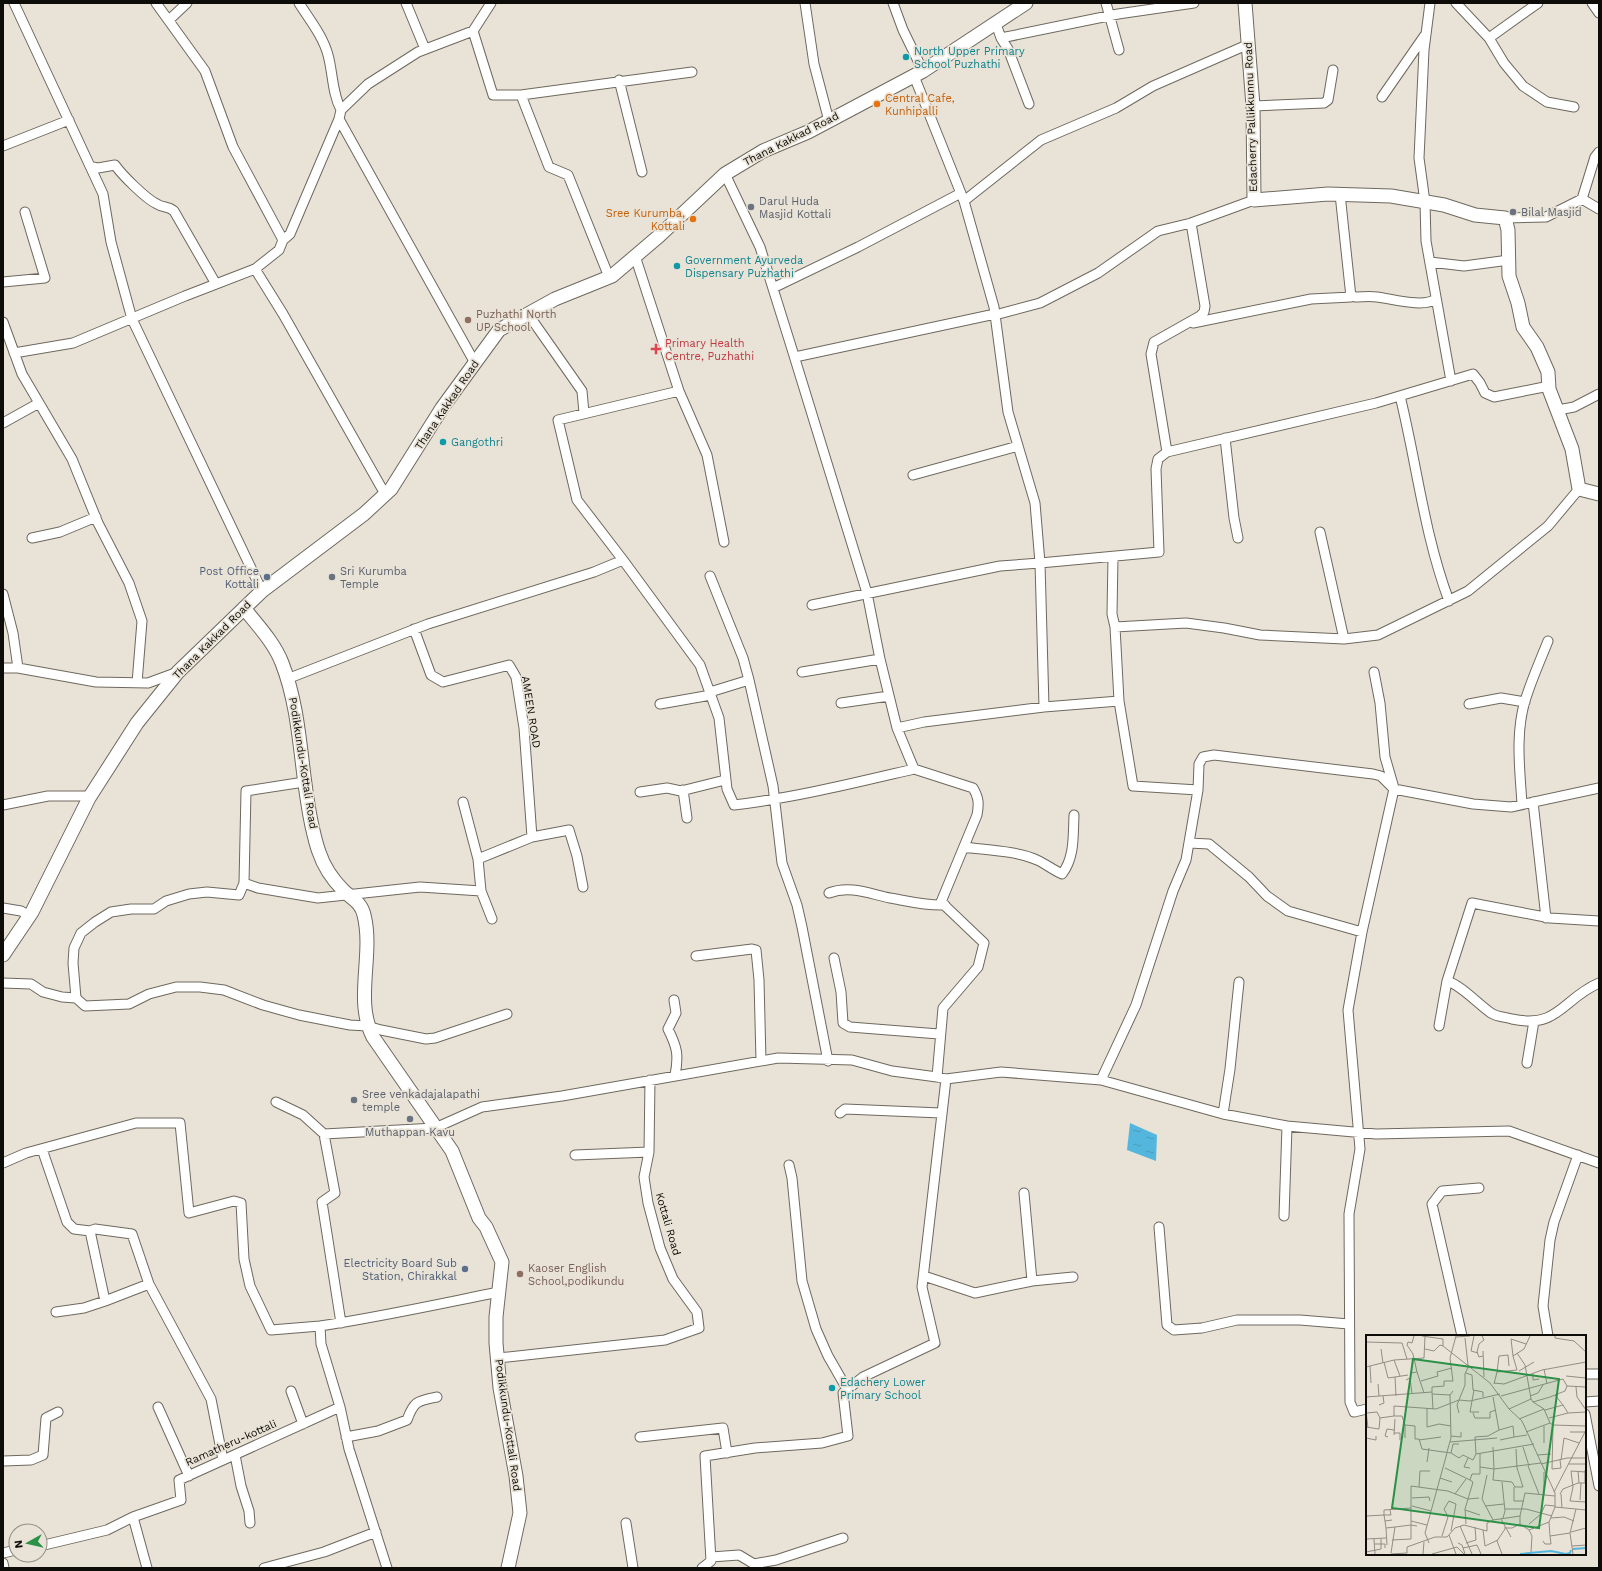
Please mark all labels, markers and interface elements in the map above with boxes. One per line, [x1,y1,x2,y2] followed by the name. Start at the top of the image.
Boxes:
[1242,42,1260,192] street label: Edacherry Pallikkunnu Road
[914,45,1025,71] place label: North Upper Primary School Puzhathi
[901,52,911,62] marker: North Upper Primary School Puzhathi
[885,92,955,118] place label: Central Cafe, Kunhipalli
[872,99,882,109] marker: Central Cafe, Kunhipalli
[741,109,841,169] street label: Thana Kakkad Road
[759,195,831,221] place label: Darul Huda Masjid Kottali
[746,202,756,212] marker: Darul Huda Masjid Kottali
[1521,206,1582,219] place label: Bilal Masjid
[606,207,685,233] place label: Sree Kurumba, Kottali
[1508,207,1518,217] marker: Bilal Masjid
[688,214,698,224] marker: Sree Kurumba, Kottali
[685,254,803,280] place label: Government Ayurveda Dispensary Puzhathi
[672,261,682,271] marker: Government Ayurveda Dispensary Puzhathi
[476,308,556,334] place label: Puzhathi North UP School
[463,315,473,325] marker: Puzhathi North UP School
[665,337,754,363] place label: Primary Health Centre, Puzhathi
[650,343,662,355] marker: Primary Health Centre, Puzhathi
[412,358,482,452] street label: Thana Kakkad Road
[451,436,503,449] place label: Gangothri
[438,437,448,447] marker: Gangothri
[199,565,259,591] place label: Post Office Kottali
[340,565,407,591] place label: Sri Kurumba Temple
[262,572,272,582] marker: Post Office Kottali
[327,572,337,582] marker: Sri Kurumba Temple
[170,598,254,682] street label: Thana Kakkad Road
[519,675,543,749] street label: AMEEN ROAD
[286,696,320,830] street label: Podikkundu-Kottali Road
[362,1088,480,1114] place label: Sree venkadajalapathi temple
[349,1095,359,1105] marker: Sree venkadajalapathi temple
[405,1114,415,1124] marker: Muthappan Kavu
[365,1126,455,1139] place label: Muthappan Kavu
[653,1191,683,1257] street label: Kottali Road
[344,1257,458,1283] place label: Electricity Board Sub Station, Chirakkal
[528,1262,624,1288] place label: Kaoser English School,podikundu
[460,1264,470,1274] marker: Electricity Board Sub Station, Chirakkal
[515,1269,525,1279] marker: Kaoser English School,podikundu
[1366,1335,1586,1555] inset map
[492,1358,524,1492] street label: Podikkundu-Kottali Road
[840,1376,926,1402] place label: Edachery Lower Primary School
[827,1383,837,1393] marker: Edachery Lower Primary School
[183,1417,279,1469] street label: Ramatheru-kottali
[8,1523,48,1563] north arrow
[12,1539,26,1549] text: N

